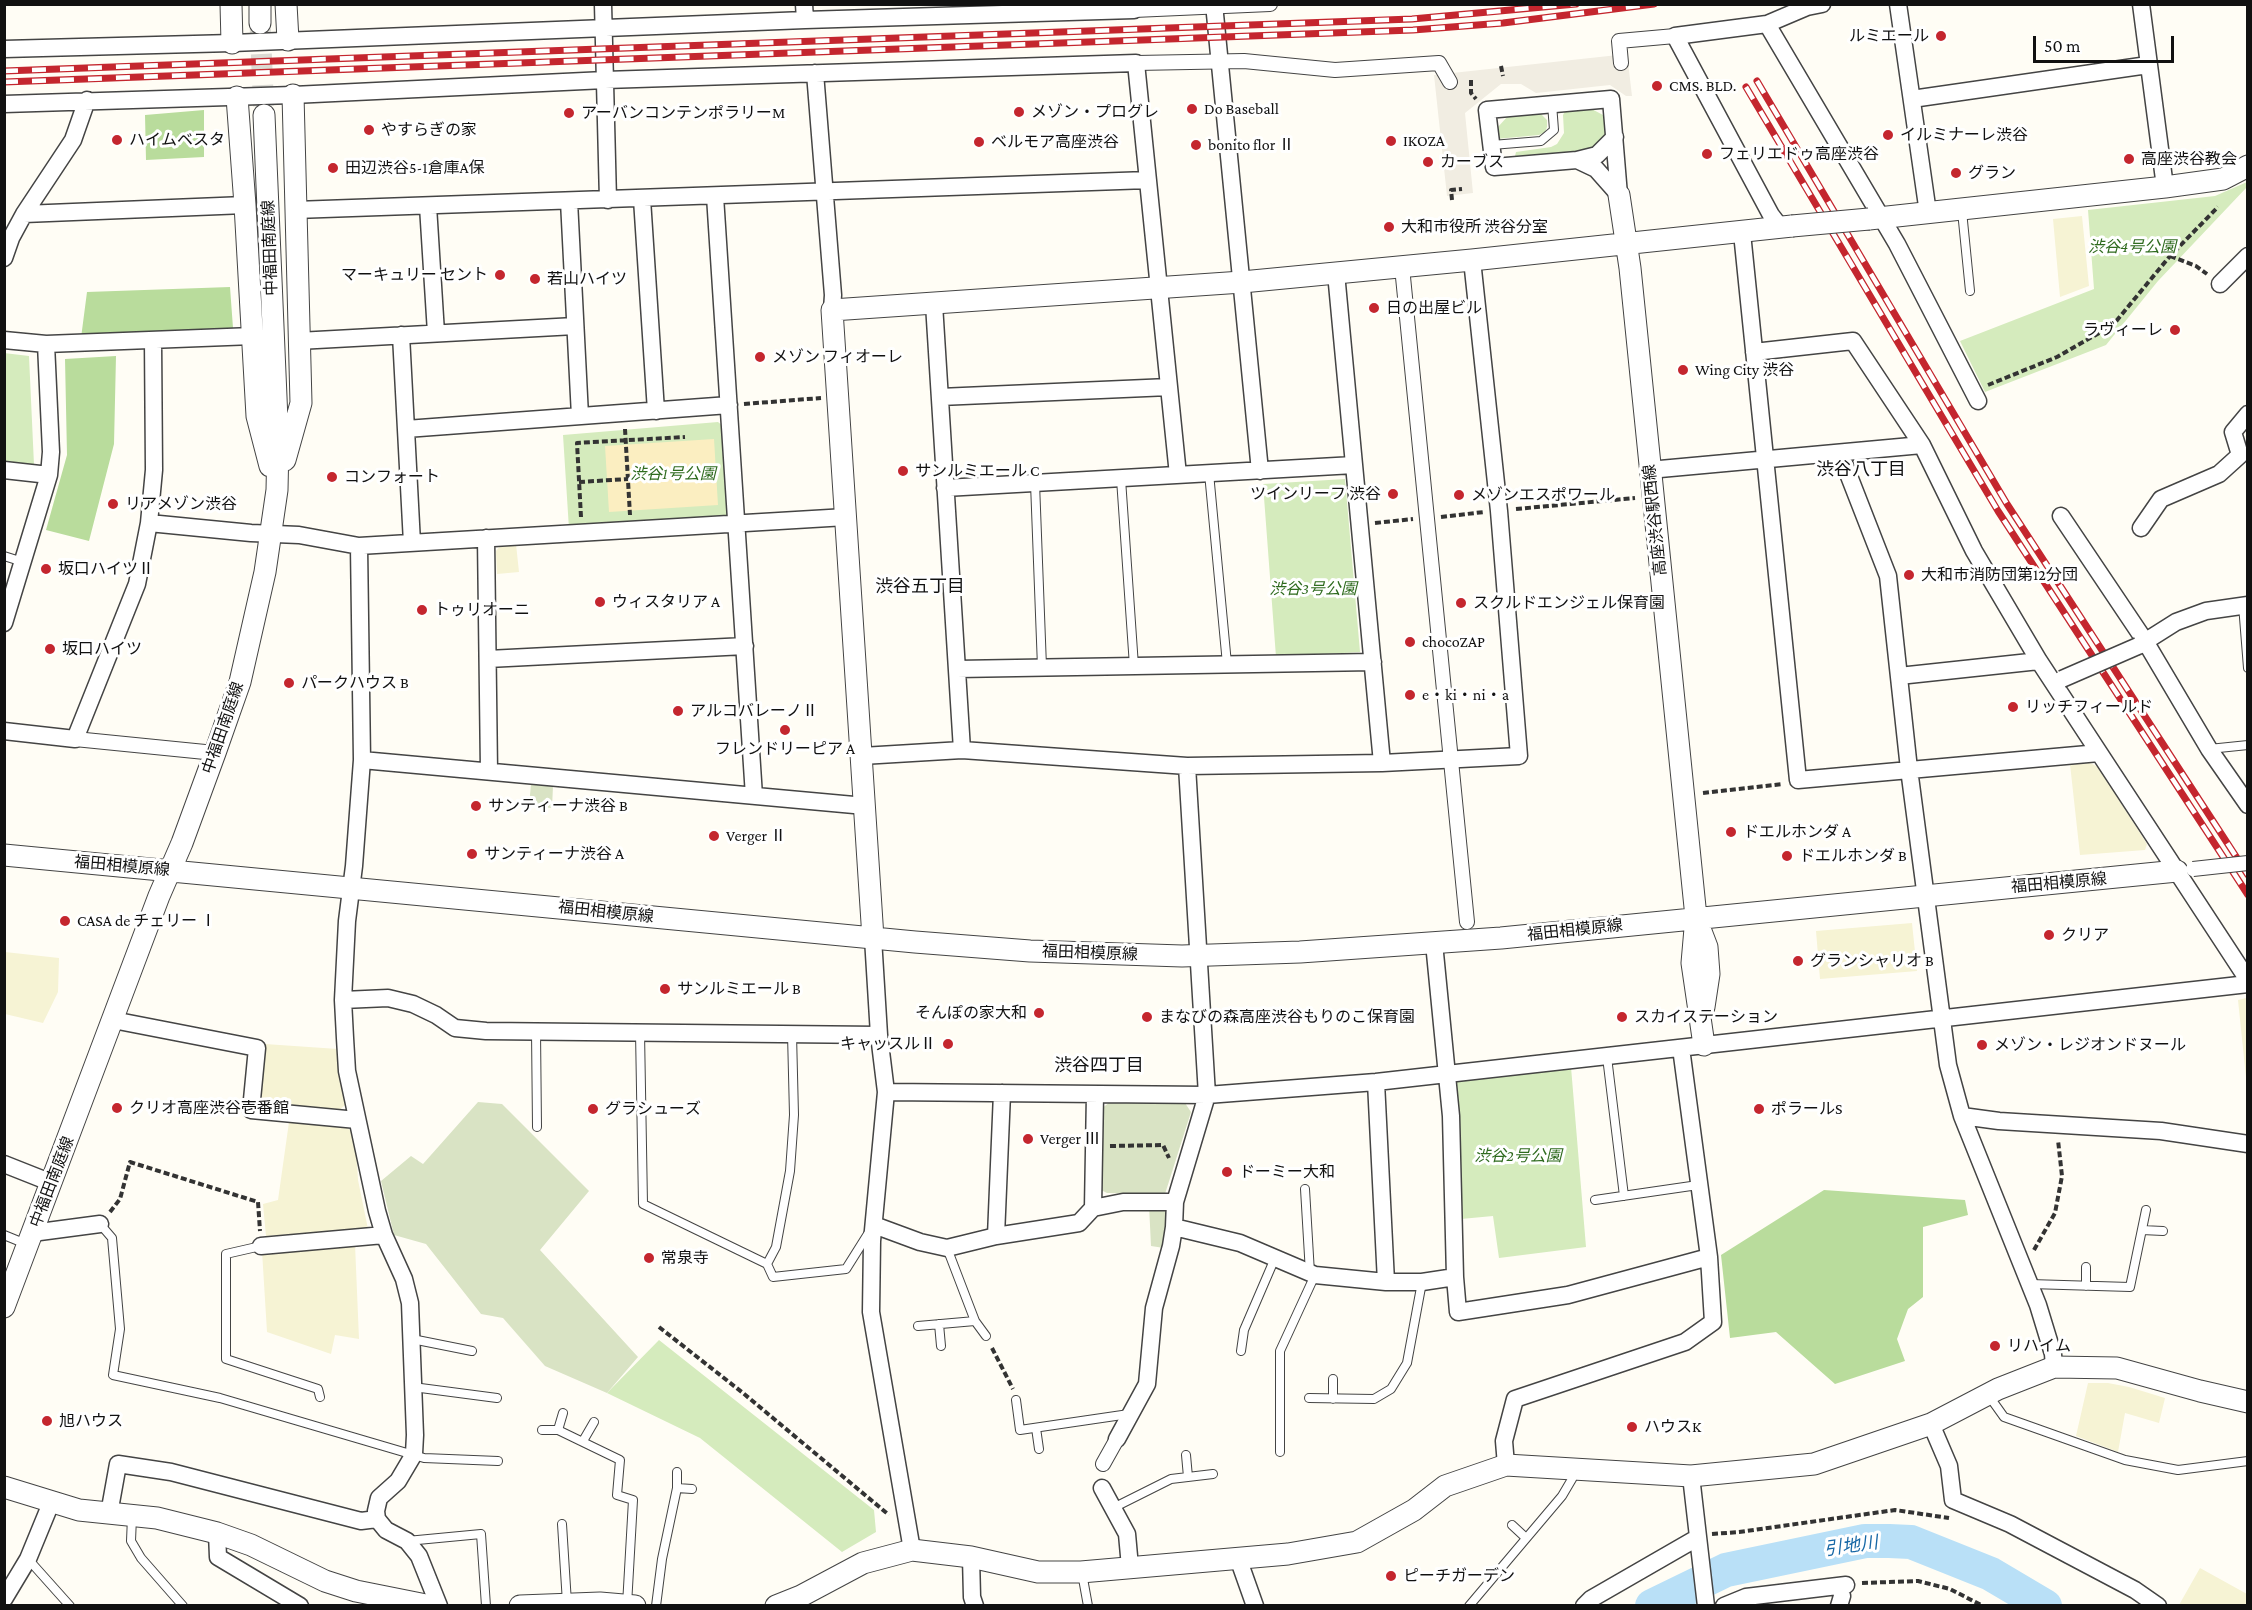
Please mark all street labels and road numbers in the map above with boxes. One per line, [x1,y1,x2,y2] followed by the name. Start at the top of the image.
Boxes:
[259,200,281,296] street label: 中福田南庭線
[1640,463,1670,577] street label: 高座渋谷駅西線
[198,679,248,777] street label: 中福田南庭線
[73,852,171,880] street label: 福田相模原線
[2010,869,2108,897] street label: 福田相模原線
[557,897,655,927] street label: 福田相模原線
[1526,915,1624,945] street label: 福田相模原線
[1042,942,1138,964] street label: 福田相模原線
[26,1134,78,1230] street label: 中福田南庭線

